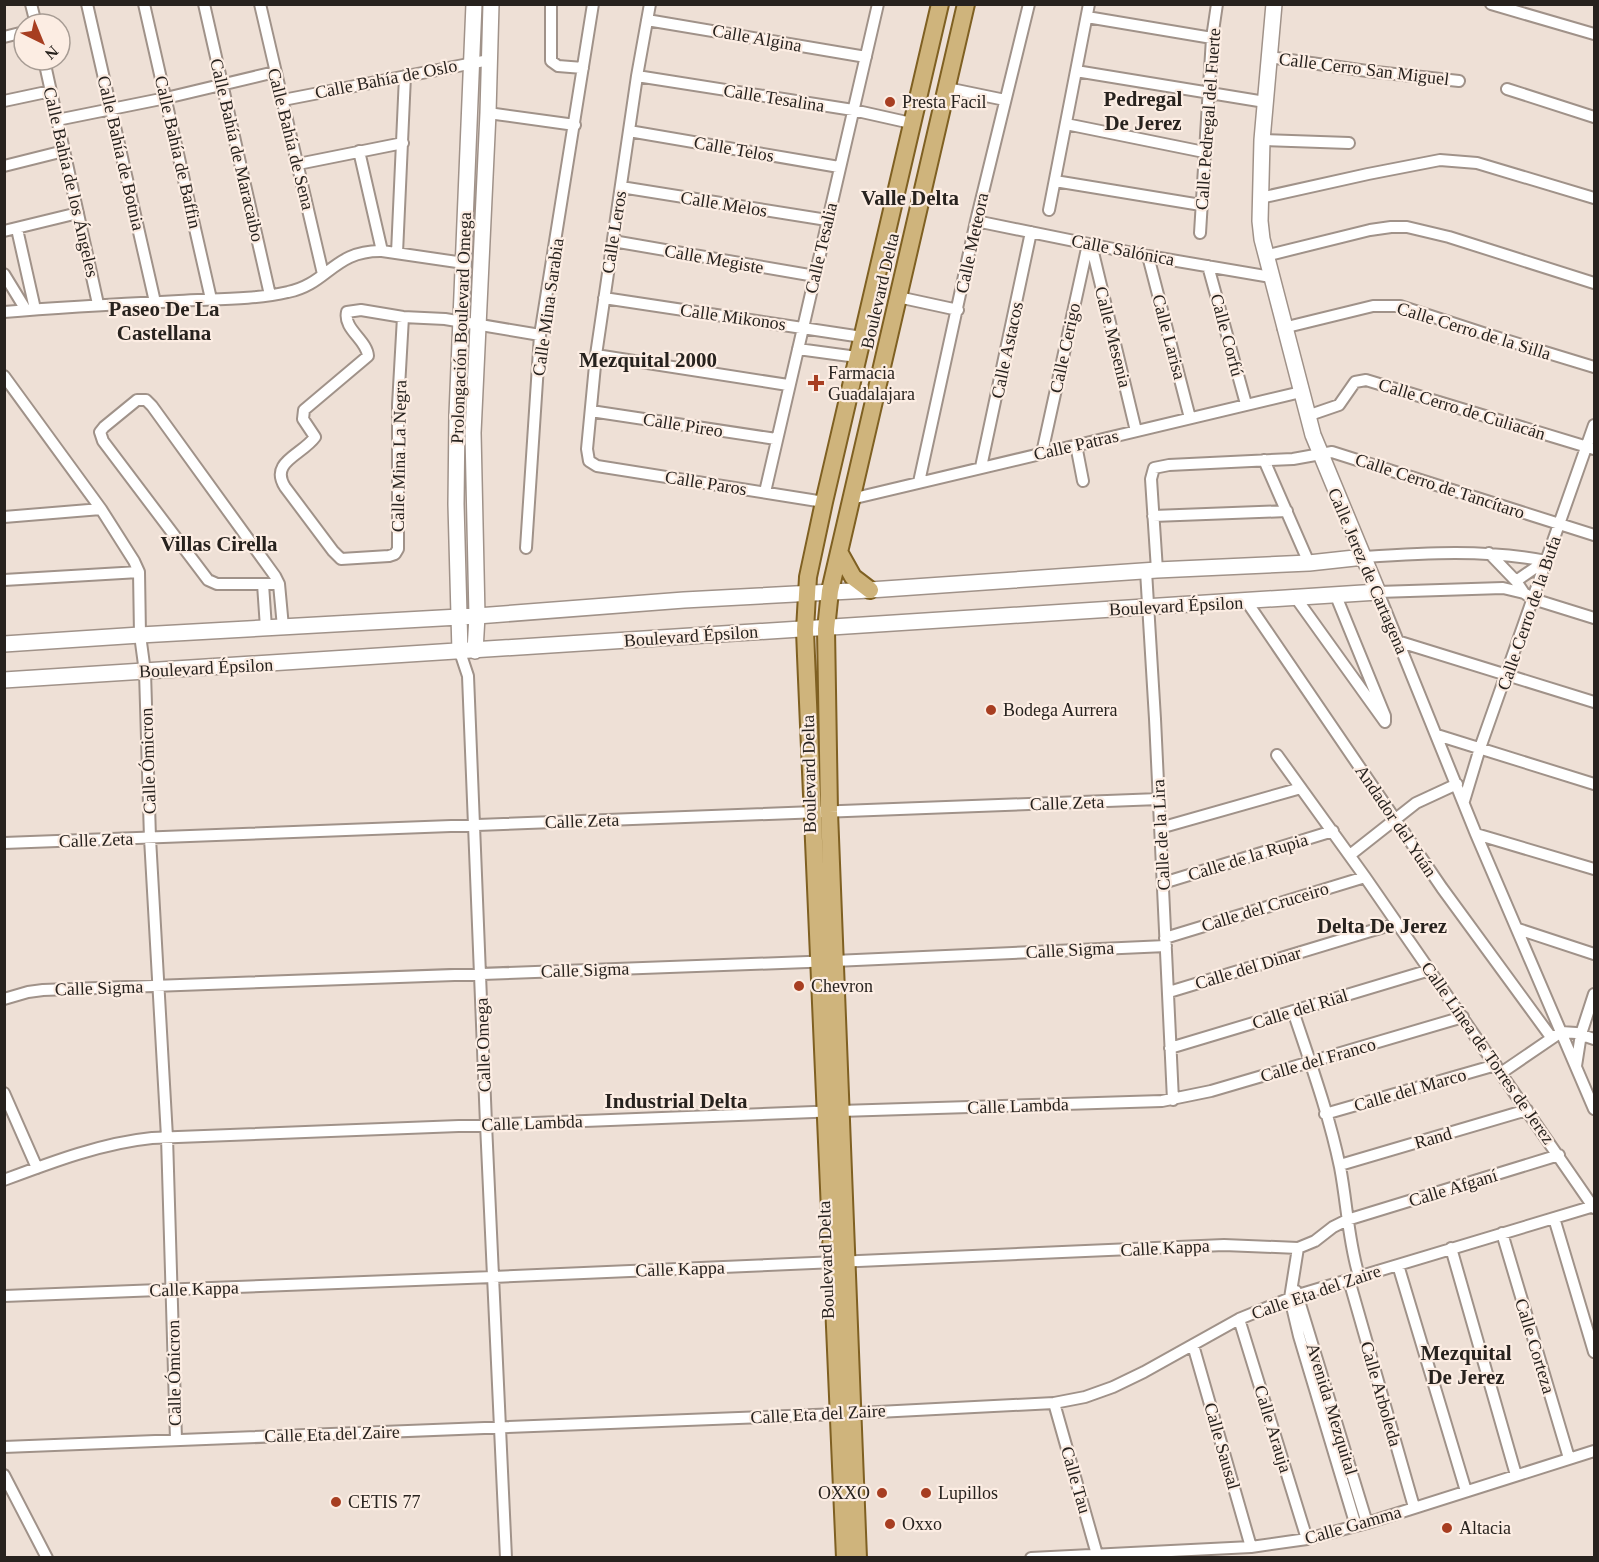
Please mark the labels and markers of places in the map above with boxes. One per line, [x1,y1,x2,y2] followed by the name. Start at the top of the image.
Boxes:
[902,92,986,112] place label: Presta Facil
[883,95,897,109] marker: Presta Facil
[828,363,915,404] place label: Farmacia Guadalajara
[809,376,823,390] marker: Farmacia Guadalajara
[1003,700,1117,720] place label: Bodega Aurrera
[984,703,998,717] marker: Bodega Aurrera
[811,976,873,996] place label: Chevron
[792,979,806,993] marker: Chevron
[818,1483,870,1503] place label: OXXO
[938,1483,998,1503] place label: Lupillos
[875,1486,889,1500] marker: OXXO
[919,1486,933,1500] marker: Lupillos
[348,1492,421,1512] place label: CETIS 77
[329,1495,343,1509] marker: CETIS 77
[902,1514,942,1534] place label: Oxxo
[883,1517,897,1531] marker: Oxxo
[1459,1518,1511,1538] place label: Altacia
[1440,1521,1454,1535] marker: Altacia

